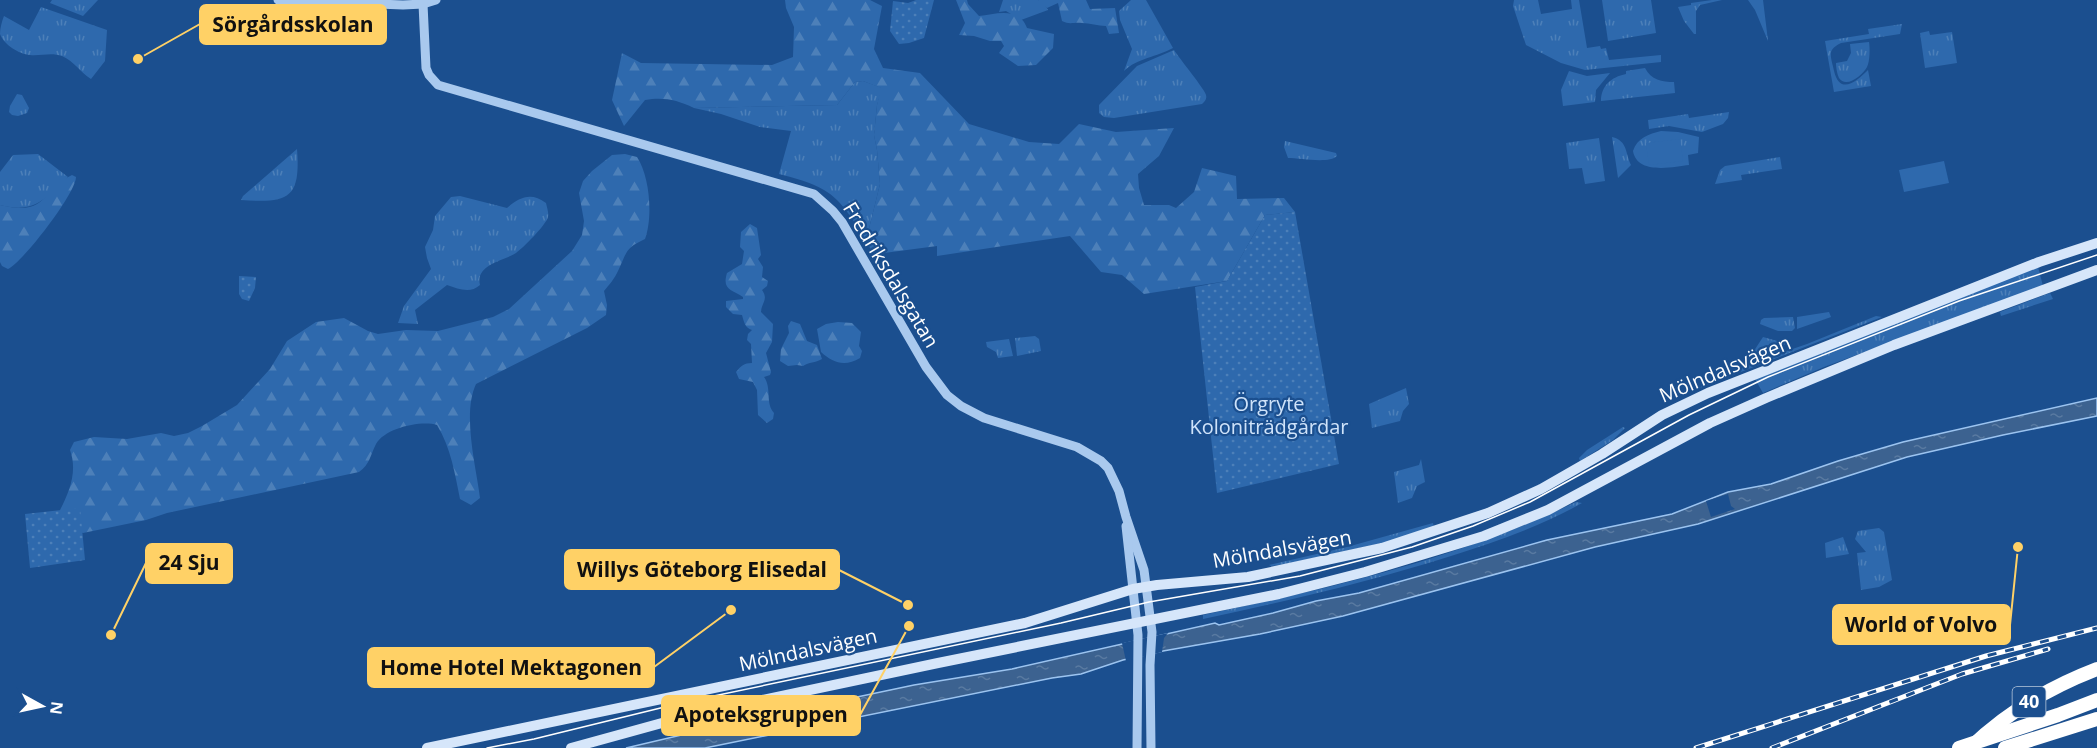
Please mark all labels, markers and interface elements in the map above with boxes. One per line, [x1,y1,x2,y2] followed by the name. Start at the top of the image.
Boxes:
[200,5,386,44] callout: Sörgårdsskolan
[212,10,374,38] text: Sörgårdsskolan
[837,197,946,353] street label: Fredriksdalsgatan
[1655,329,1795,408] street label: Mölndalsvägen
[1190,390,1349,440] park label: Örgryte Koloniträdgårdar
[1210,523,1354,574] street label: Mölndalsvägen
[146,544,232,583] callout: 24 Sju
[158,548,220,576] text: 24 Sju
[565,550,839,589] callout: Willys Göteborg Elisedal
[577,555,827,583] text: Willys Göteborg Elisedal
[1833,605,2010,644] callout: World of Volvo
[1845,610,1997,638] text: World of Volvo
[736,622,880,677] street label: Mölndalsvägen
[368,648,654,687] callout: Home Hotel Mektagonen
[380,653,642,681] text: Home Hotel Mektagonen
[12,676,72,736] north arrow
[2012,687,2046,717] road number: 40
[662,696,860,735] callout: Apoteksgruppen
[45,700,69,716] text: N
[674,700,848,728] text: Apoteksgruppen

